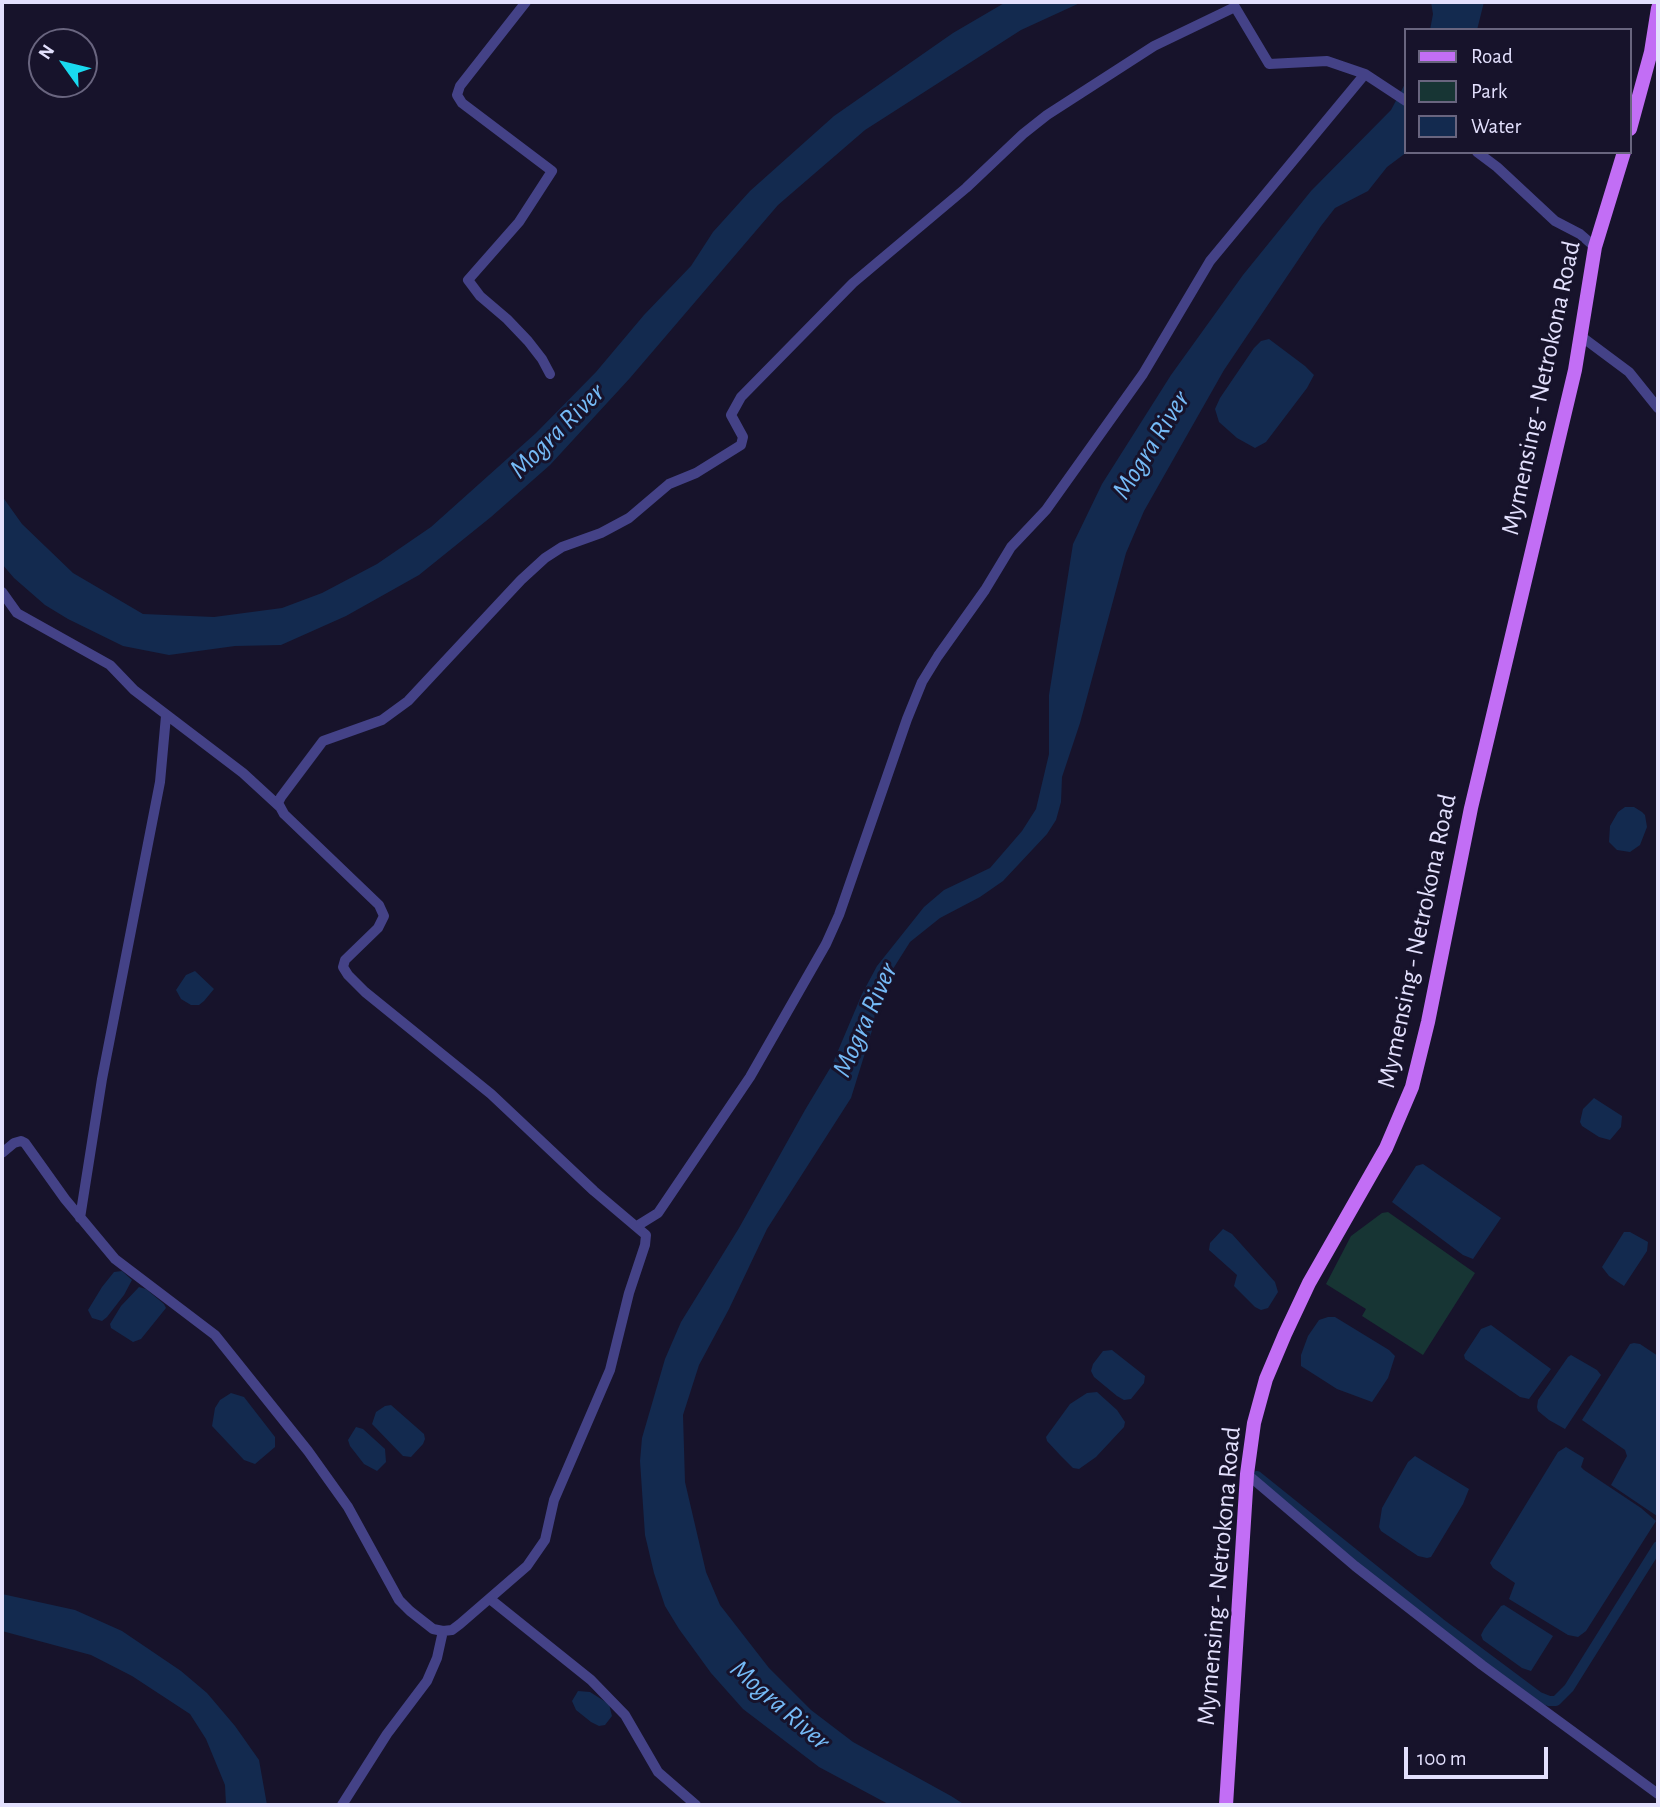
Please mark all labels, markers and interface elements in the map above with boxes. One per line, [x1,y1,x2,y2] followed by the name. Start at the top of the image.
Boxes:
[28,28,98,98] north arrow
[1404,28,1632,154] legend
[35,41,58,63] text: N
[1471,46,1513,67] text: Road
[1471,81,1507,102] text: Park
[1471,116,1521,137] text: Water
[1495,238,1587,538] street label: Mymensing - Netrokona Road
[502,376,612,486] water label: Mogra River
[1105,385,1197,505] water label: Mogra River
[1371,791,1463,1091] street label: Mymensing - Netrokona Road
[825,958,905,1082] water label: Mogra River
[1190,1425,1248,1727] street label: Mymensing - Netrokona Road
[723,1653,837,1757] water label: Mogra River
[1408,1734,1552,1778] scale bar
[1417,1748,1467,1769] text: 100 m

